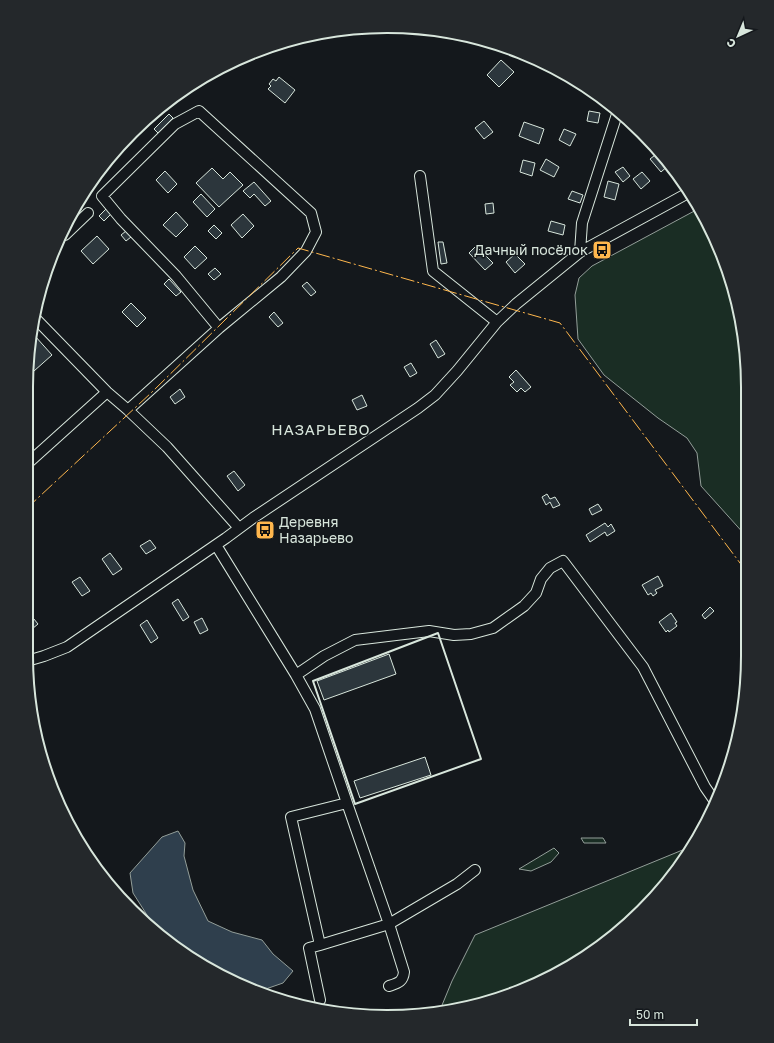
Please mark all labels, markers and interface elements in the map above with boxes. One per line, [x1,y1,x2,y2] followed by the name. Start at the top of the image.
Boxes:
[718,16,758,56] north arrow
[723,36,738,51] text: С
[591,239,613,261] bus stop icon: Дачный посёлок
[474,241,588,258] place label: Дачный посёлок
[271,420,371,438] district label: НАЗАРЬЕВО
[279,513,353,546] place label: Деревня Назарьево
[254,519,276,541] bus stop icon: Деревня Назарьево
[630,1001,697,1027] scale bar
[636,1007,664,1022] text: 50 m

